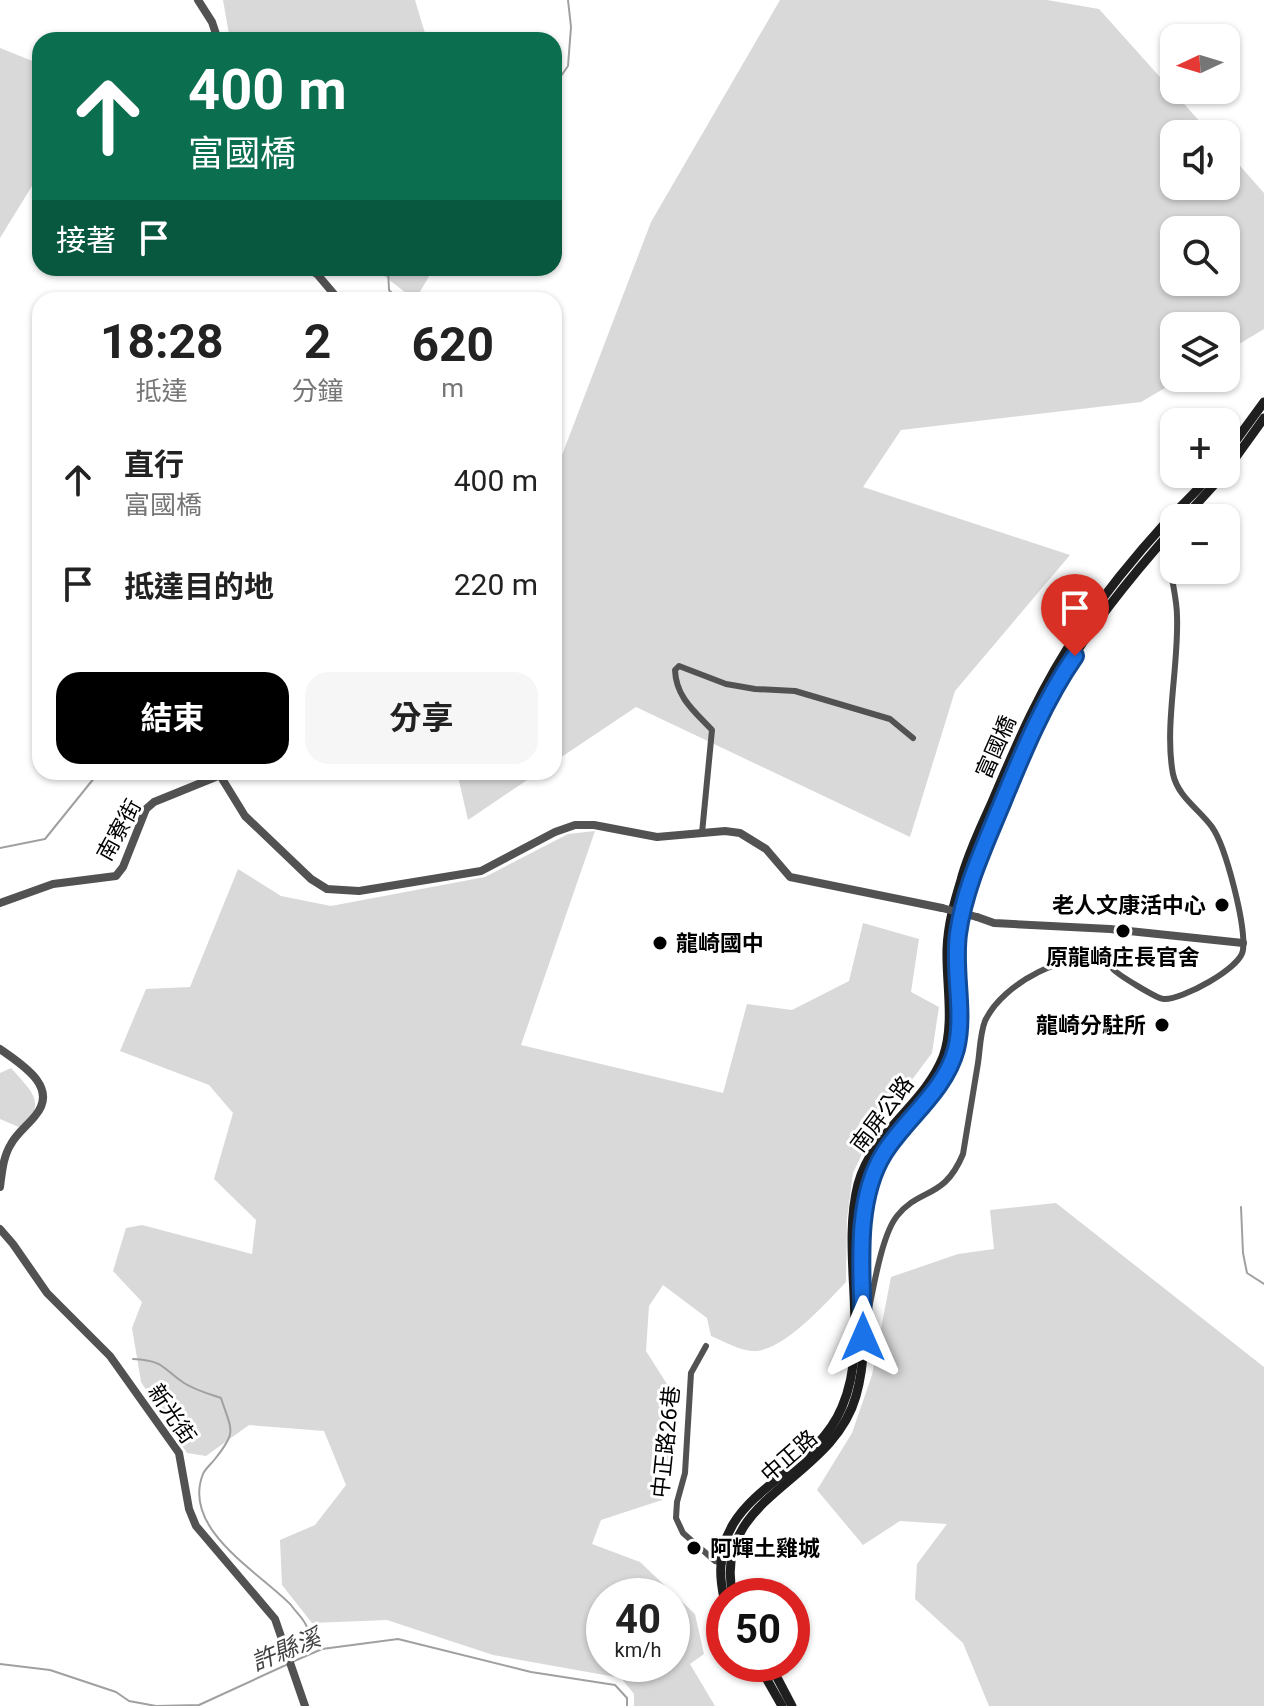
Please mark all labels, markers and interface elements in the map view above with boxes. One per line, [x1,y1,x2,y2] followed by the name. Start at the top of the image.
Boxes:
[1160,24,1240,104] north arrow
[1160,24,1240,584] map controls
[188,57,347,123] text: 400 m
[56,64,160,168] icon: ahead
[1160,120,1240,200] button: sound
[188,133,296,175] text: 富國橋
[132,216,176,260] icon: arrive
[1160,216,1240,296] button: search
[56,223,116,258] text: 接著
[1160,312,1240,392] button: layers
[100,313,224,370] text: 18:28
[304,313,331,370] text: 2
[411,316,494,373] text: 620
[441,373,464,403] text: m
[136,376,188,406] text: 抵達
[292,376,344,406] text: 分鐘
[1160,408,1240,488] button: +
[124,447,184,482] text: 直行
[56,458,100,502] icon: ahead
[454,463,538,498] text: 400 m
[124,490,202,520] text: 富國橋
[1160,504,1240,584] button: −
[56,562,100,606] icon: arrive
[454,567,538,602] text: 220 m
[124,569,274,604] text: 抵達目的地
[1041,574,1109,656] pin
[1053,586,1097,630] icon: arrive
[56,672,289,764] button: 結束
[305,672,538,764] button: 分享
[971,712,1021,782] street label: 富國橋
[92,795,146,865] street label: 南寮街
[1052,893,1206,918] place label: 老人文康活中心
[1213,896,1231,914] marker: 老人文康活中心
[1114,922,1132,940] marker: 原龍崎庄長官舍
[676,931,764,956] place label: 龍崎國中
[651,934,669,952] marker: 龍崎國中
[1046,945,1200,970] place label: 原龍崎庄長官舍
[1036,1013,1146,1038] place label: 龍崎分駐所
[1153,1016,1171,1034] marker: 龍崎分駐所
[846,1071,918,1157] street label: 南屏公路
[821,1295,905,1379] position arrow
[143,1380,201,1448] street label: 新光街
[648,1385,684,1499] street label: 中正路26巷
[756,1425,822,1487] street label: 中正路
[710,1536,820,1561] place label: 阿輝土雞城
[685,1539,703,1557] marker: 阿輝土雞城
[706,1578,810,1682] speed limit sign: 50
[615,1596,661,1643] text: 40
[247,1622,327,1676] water label: 許縣溪
[615,1638,661,1662] text: km/h

